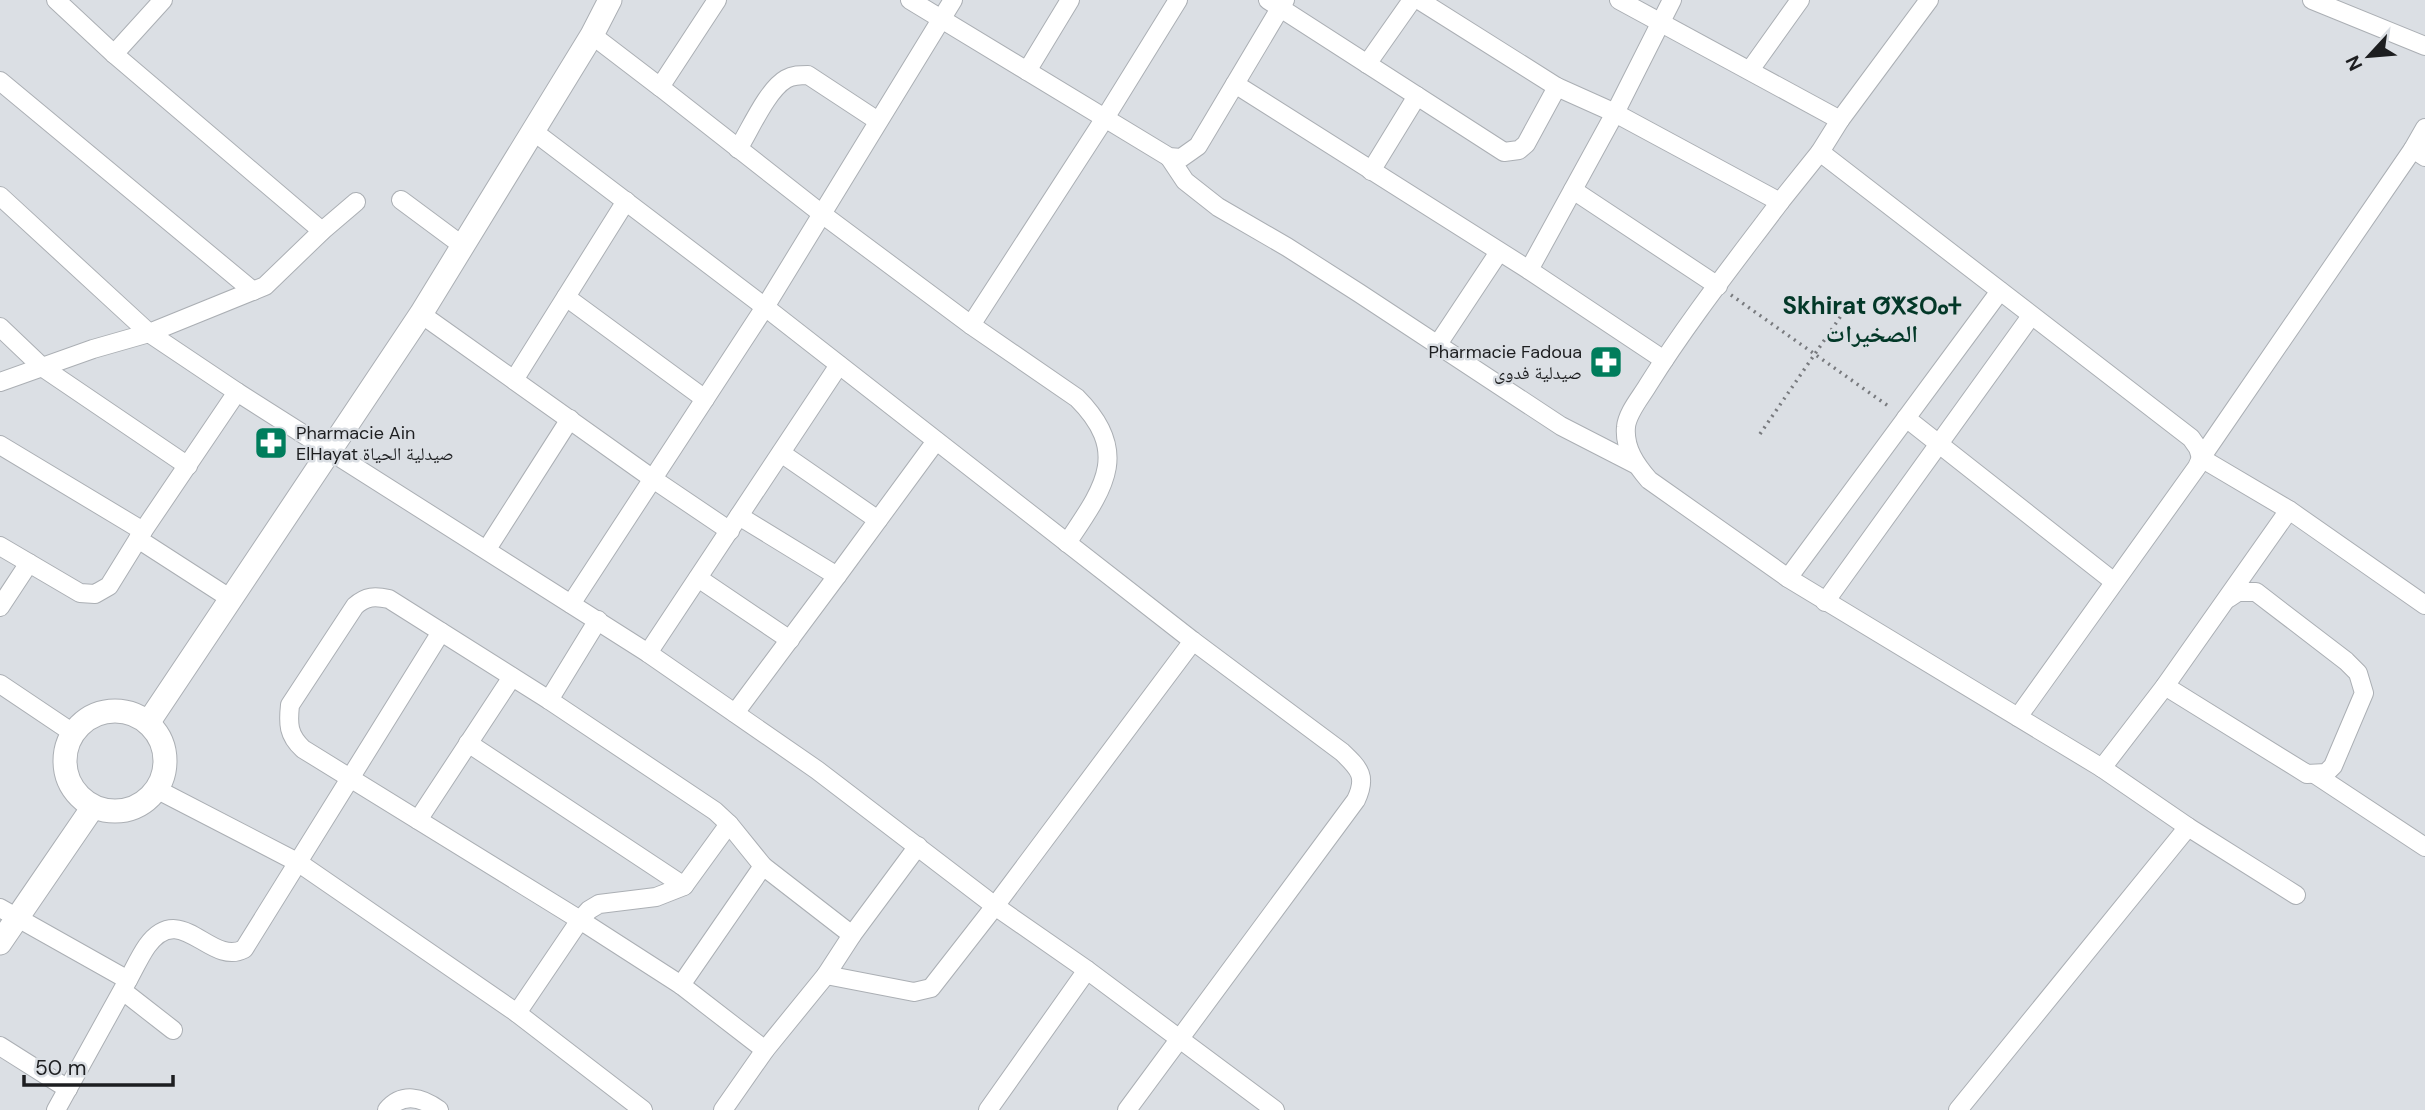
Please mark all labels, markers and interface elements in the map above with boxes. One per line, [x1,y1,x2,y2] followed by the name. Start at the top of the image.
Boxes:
[2334,21,2404,91] north arrow
[2340,52,2368,75] text: N
[1782,290,1962,349] district label: Skhirat ⵚⵅⵉⵔⴰⵜ الصخيرات
[1428,340,1582,385] place label: Pharmacie Fadoua صيدلية فدوى
[1587,343,1625,381] pharmacy icon: Pharmacie Fadoua صيدلية فدوى
[296,421,454,466] place label: Pharmacie Ain ElHayat صيدلية الحياة
[252,424,290,462] pharmacy icon: Pharmacie Ain ElHayat صيدلية الحياة
[24,1044,173,1088] scale bar
[35,1054,86,1082] text: 50 m

